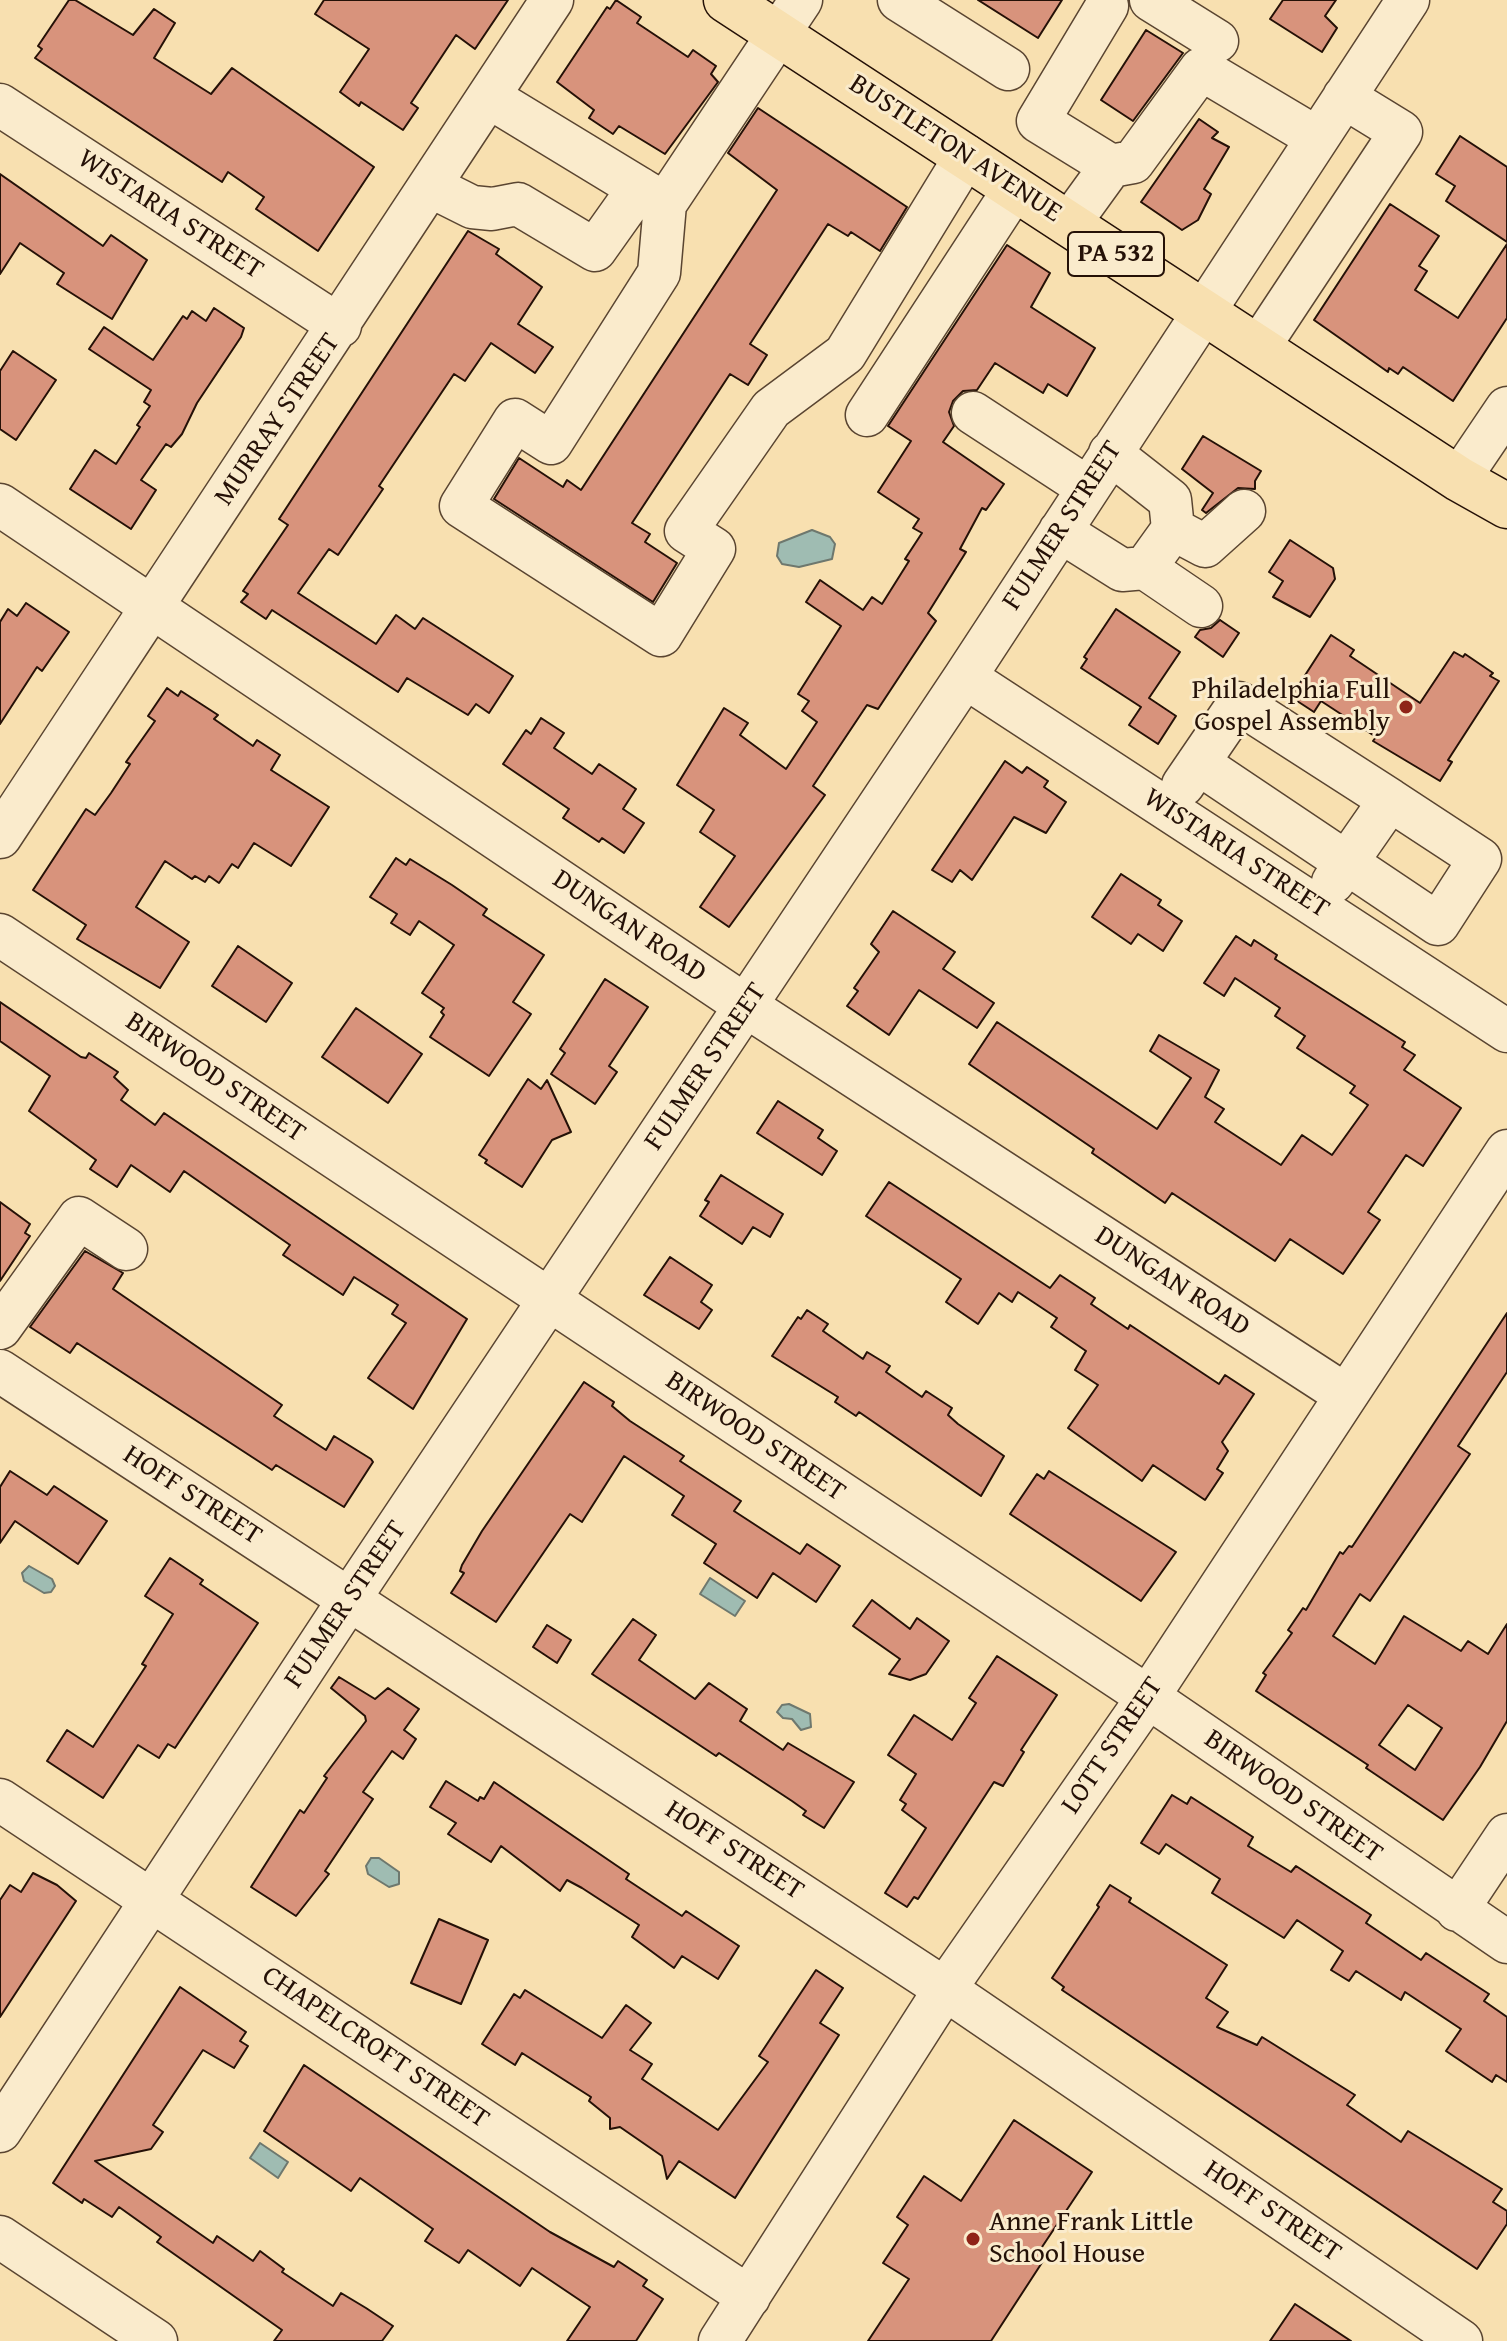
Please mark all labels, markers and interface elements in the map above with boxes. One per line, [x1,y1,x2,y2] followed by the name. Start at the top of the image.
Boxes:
[842,68,1068,230] street label: BUSTLETON AVENUE
[71,142,269,288] street label: WISTARIA STREET
[1068,232,1164,276] road number: PA 532
[208,327,348,513] street label: MURRAY STREET
[996,435,1130,617] street label: FULMER STREET
[1192,674,1390,740] place label: Philadelphia Full Gospel Assembly
[1397,698,1415,716] marker: Philadelphia Full Gospel Assembly
[1137,781,1335,927] street label: WISTARIA STREET
[546,863,712,991] street label: DUNGAN ROAD
[638,977,774,1157] street label: FULMER STREET
[119,1005,311,1151] street label: BIRWOOD STREET
[1088,1219,1256,1345] street label: DUNGAN ROAD
[659,1364,851,1510] street label: BIRWOOD STREET
[116,1439,268,1553] street label: HOFF STREET
[278,1515,414,1695] street label: FULMER STREET
[1055,1671,1171,1821] street label: LOTT STREET
[1197,1723,1389,1871] street label: BIRWOOD STREET
[658,1794,810,1908] street label: HOFF STREET
[255,1959,495,2137] street label: CHAPELCROFT STREET
[1197,2154,1347,2270] street label: HOFF STREET
[989,2206,1193,2272] place label: Anne Frank Little School House
[964,2230,982,2248] marker: Anne Frank Little School House

